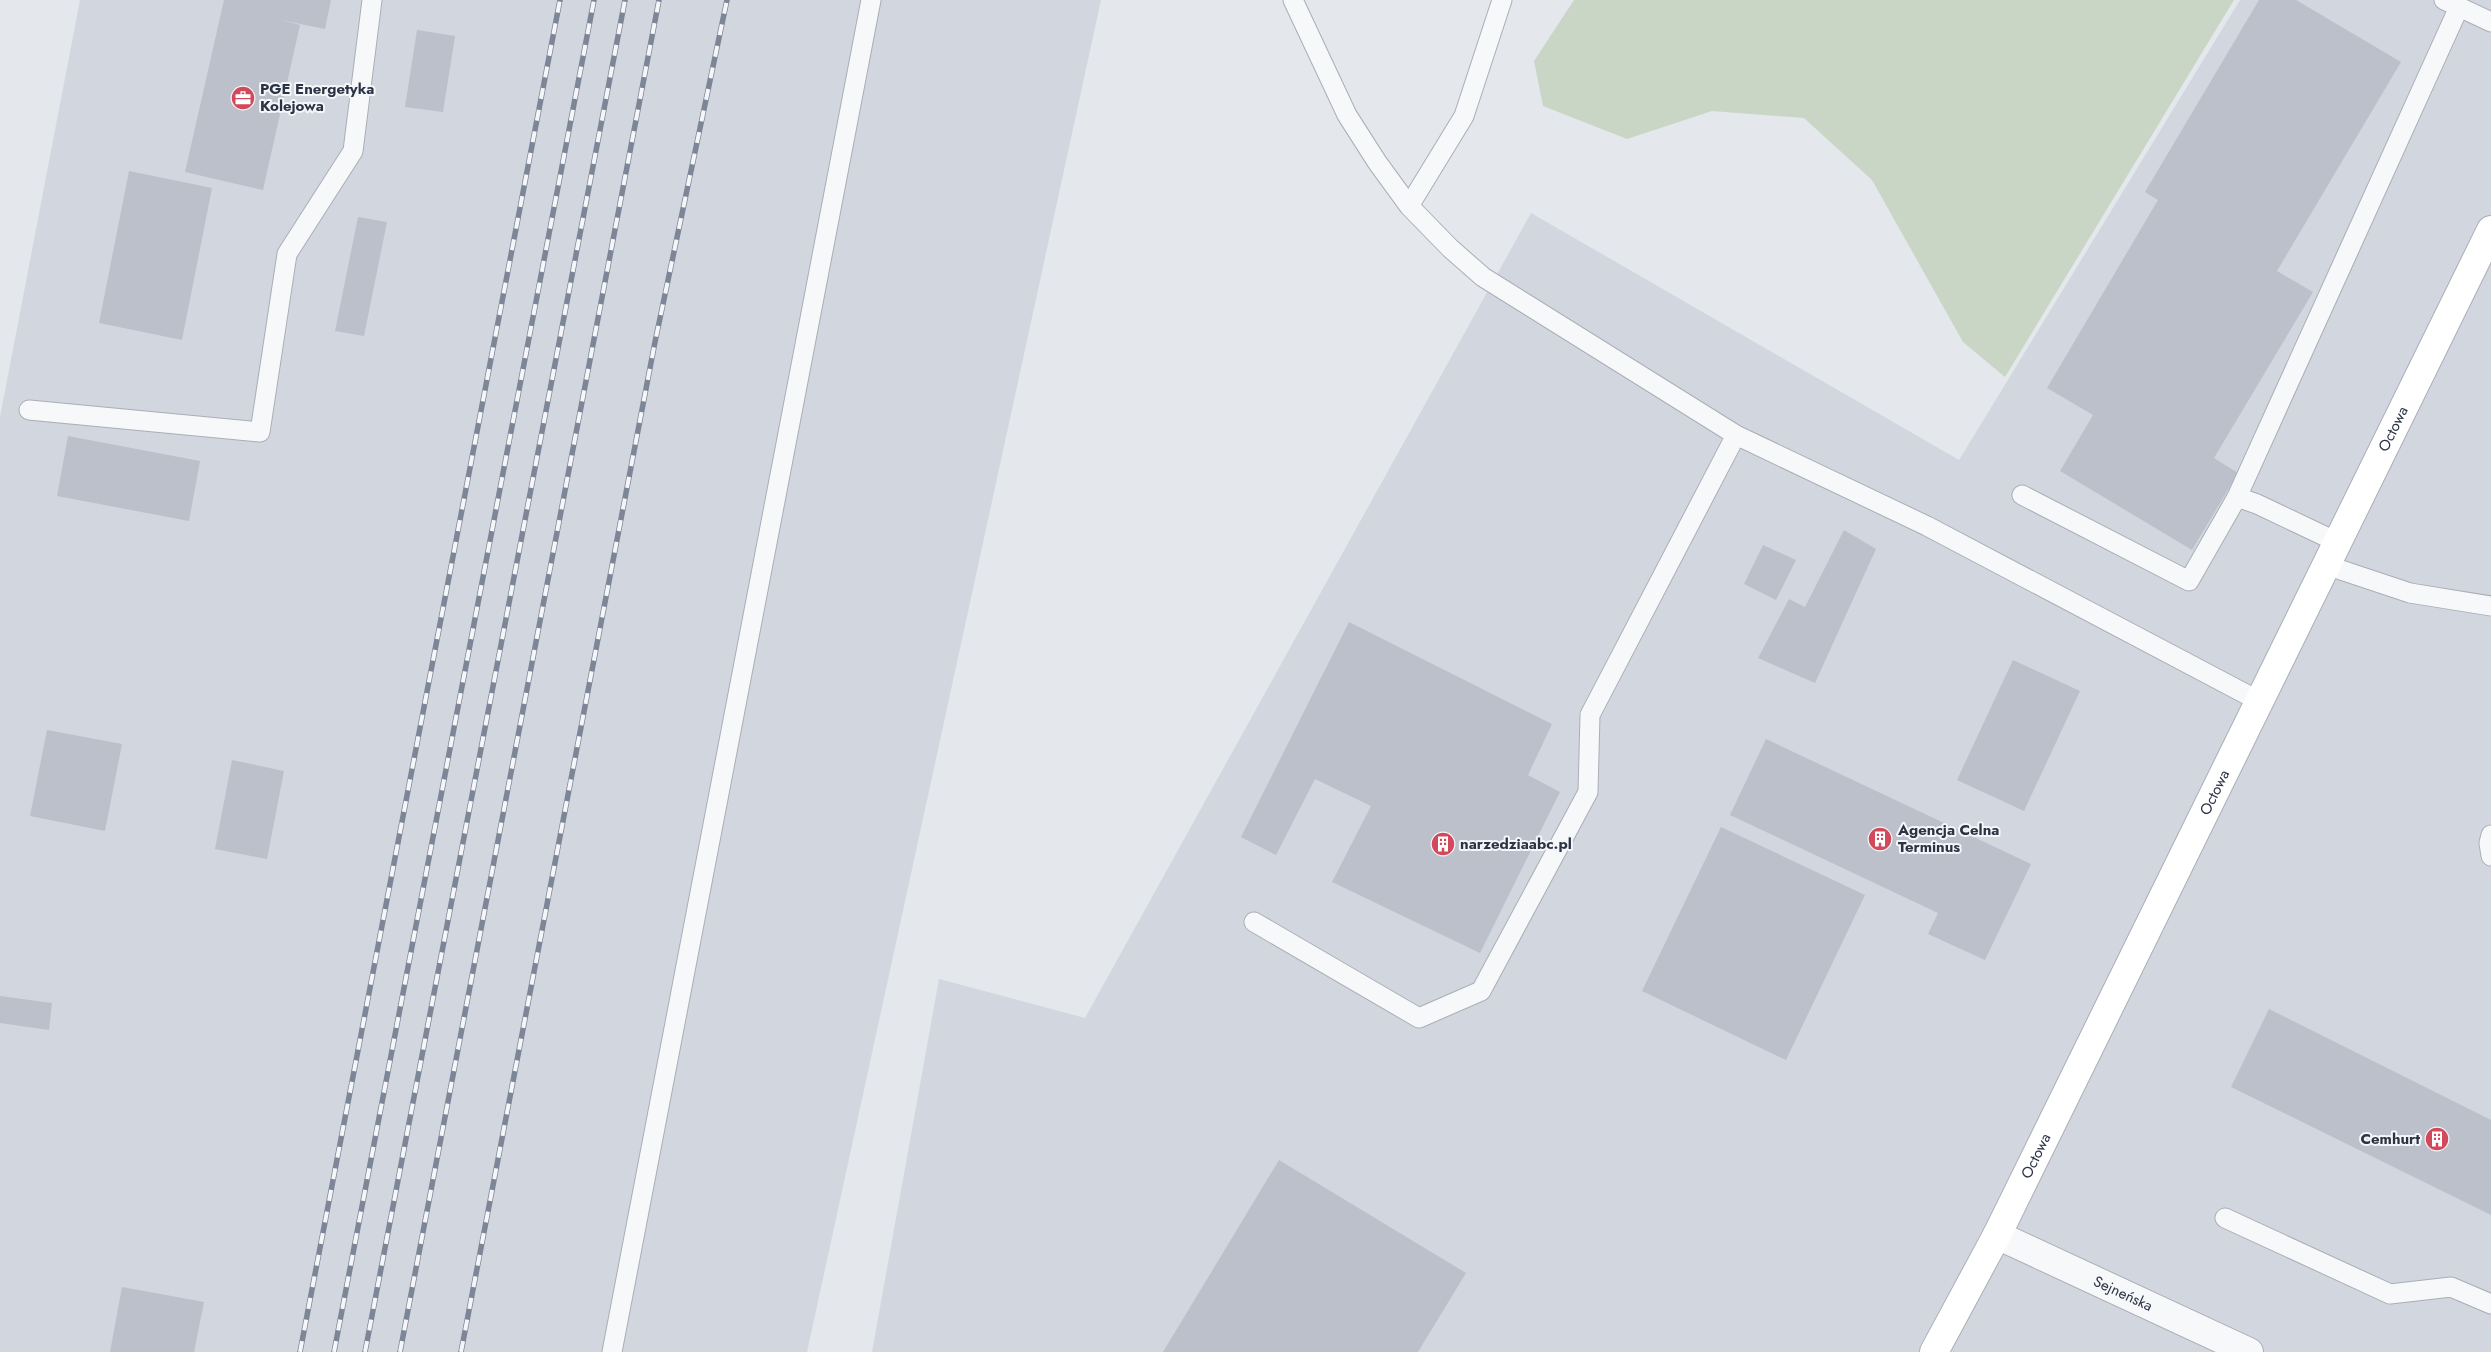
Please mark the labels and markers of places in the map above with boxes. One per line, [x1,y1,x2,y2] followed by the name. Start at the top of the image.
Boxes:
[260,78,374,117] place label: PGE Energetyka Kolejowa
[230,85,256,111] office icon: PGE Energetyka Kolejowa
[1897,819,1999,858] place label: Agencja Celna Terminus
[1867,826,1893,852] building icon: Agencja Celna Terminus
[1430,831,1456,857] building icon: narzedziaabc.pl
[1460,833,1572,855] place label: narzedziaabc.pl
[2424,1126,2450,1152] building icon: Cemhurt
[2360,1128,2420,1150] place label: Cemhurt

